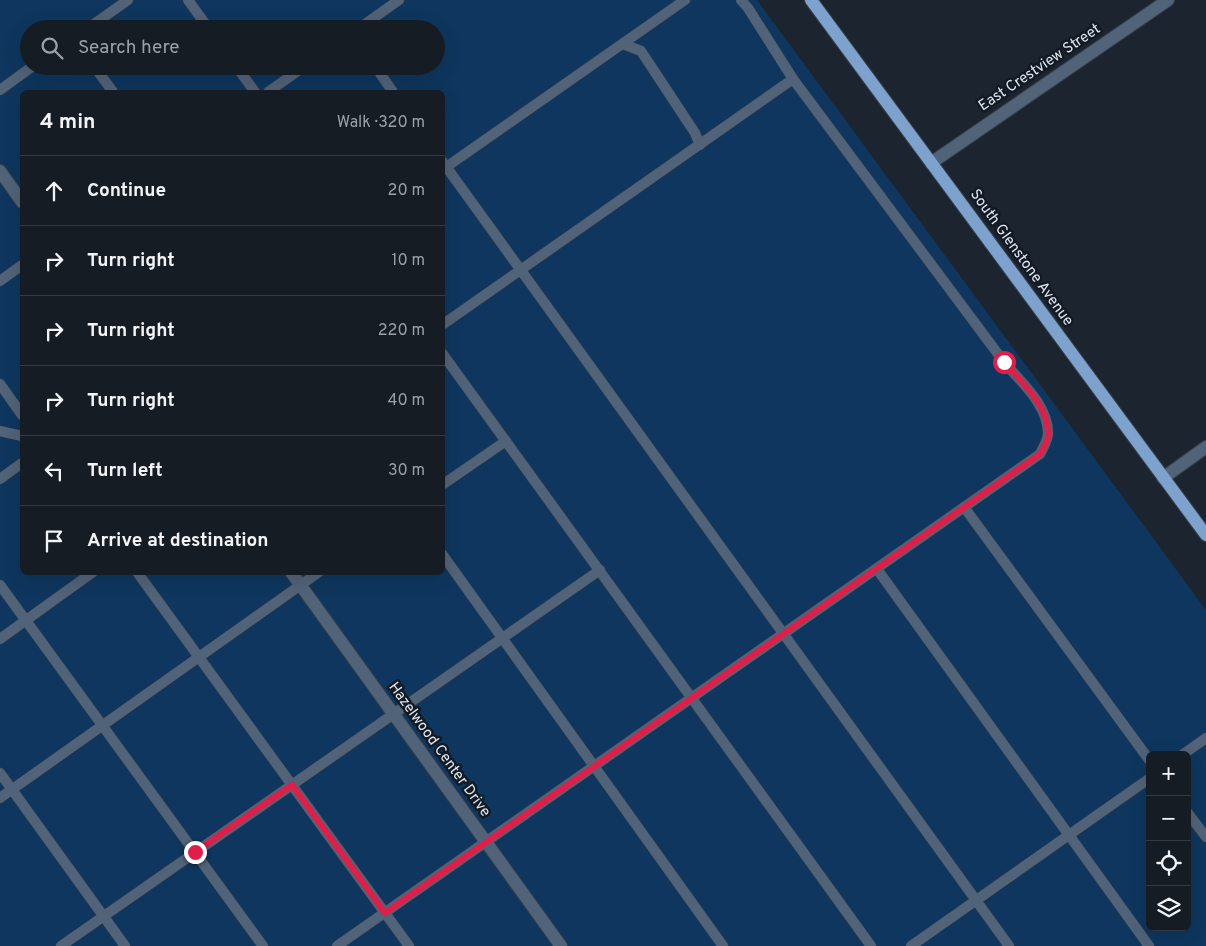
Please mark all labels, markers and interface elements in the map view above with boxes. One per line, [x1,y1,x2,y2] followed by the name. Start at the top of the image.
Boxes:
[20,20,445,75] search box
[975,20,1105,116] street label: East Crestview Street
[38,34,66,62] icon: search
[78,36,180,60] text: Search here
[40,109,96,136] text: 4 min
[337,113,425,133] text: Walk · 320 m
[40,177,68,205] icon: ahead
[87,179,166,203] text: Continue
[388,181,425,201] text: 20 m
[965,186,1077,330] street label: South Glenstone Avenue
[40,247,68,275] icon: right
[87,249,175,273] text: Turn right
[391,251,425,271] text: 10 m
[40,317,68,345] icon: right
[87,319,175,343] text: Turn right
[378,321,425,341] text: 220 m
[993,351,1016,374] route start
[40,387,68,415] icon: right
[87,389,175,413] text: Turn right
[387,391,425,411] text: 40 m
[40,457,68,485] icon: left
[87,459,163,483] text: Turn left
[388,461,425,481] text: 30 m
[40,527,68,555] icon: arrive
[87,529,268,553] text: Arrive at destination
[384,679,494,821] street label: Hazelwood Center Drive
[1146,751,1191,931] map controls
[1146,751,1191,796] button: +
[1146,796,1191,841] button: −
[184,841,207,864] route end
[1146,841,1191,886] button: locate
[1146,886,1191,931] button: layers

